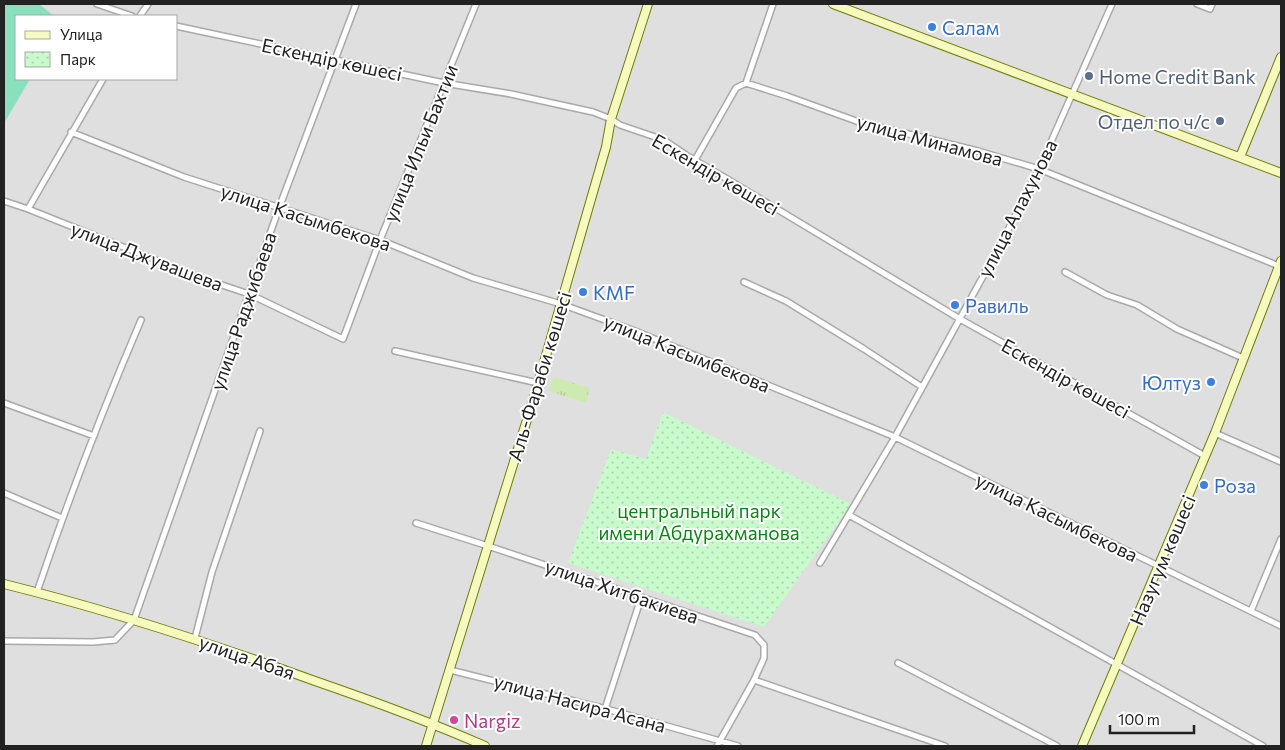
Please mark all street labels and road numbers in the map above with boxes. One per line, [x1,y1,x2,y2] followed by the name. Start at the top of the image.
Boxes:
[260,33,404,85] street label: Ескендір көшесі
[378,61,462,225] street label: улица Ильи Бахтии
[855,109,1005,171] street label: улица Минамова
[648,128,784,220] street label: Ескендір көшесі
[972,135,1062,281] street label: улица Алахунова
[218,179,394,255] street label: улица Касымбекова
[68,216,226,296] street label: улица Джувашева
[205,229,281,393] street label: улица Раджибаева
[502,288,576,464] street label: Аль-Фараби көшесі
[600,309,774,397] street label: улица Касымбекова
[998,333,1134,423] street label: Ескендір көшесі
[972,468,1142,566] street label: улица Касымбекова
[1124,491,1200,629] street label: Назугум көшесі
[542,554,702,628] street label: улица Хитбакиева
[196,630,298,684] street label: улица Абая
[491,669,669,737] street label: улица Насира Асана

